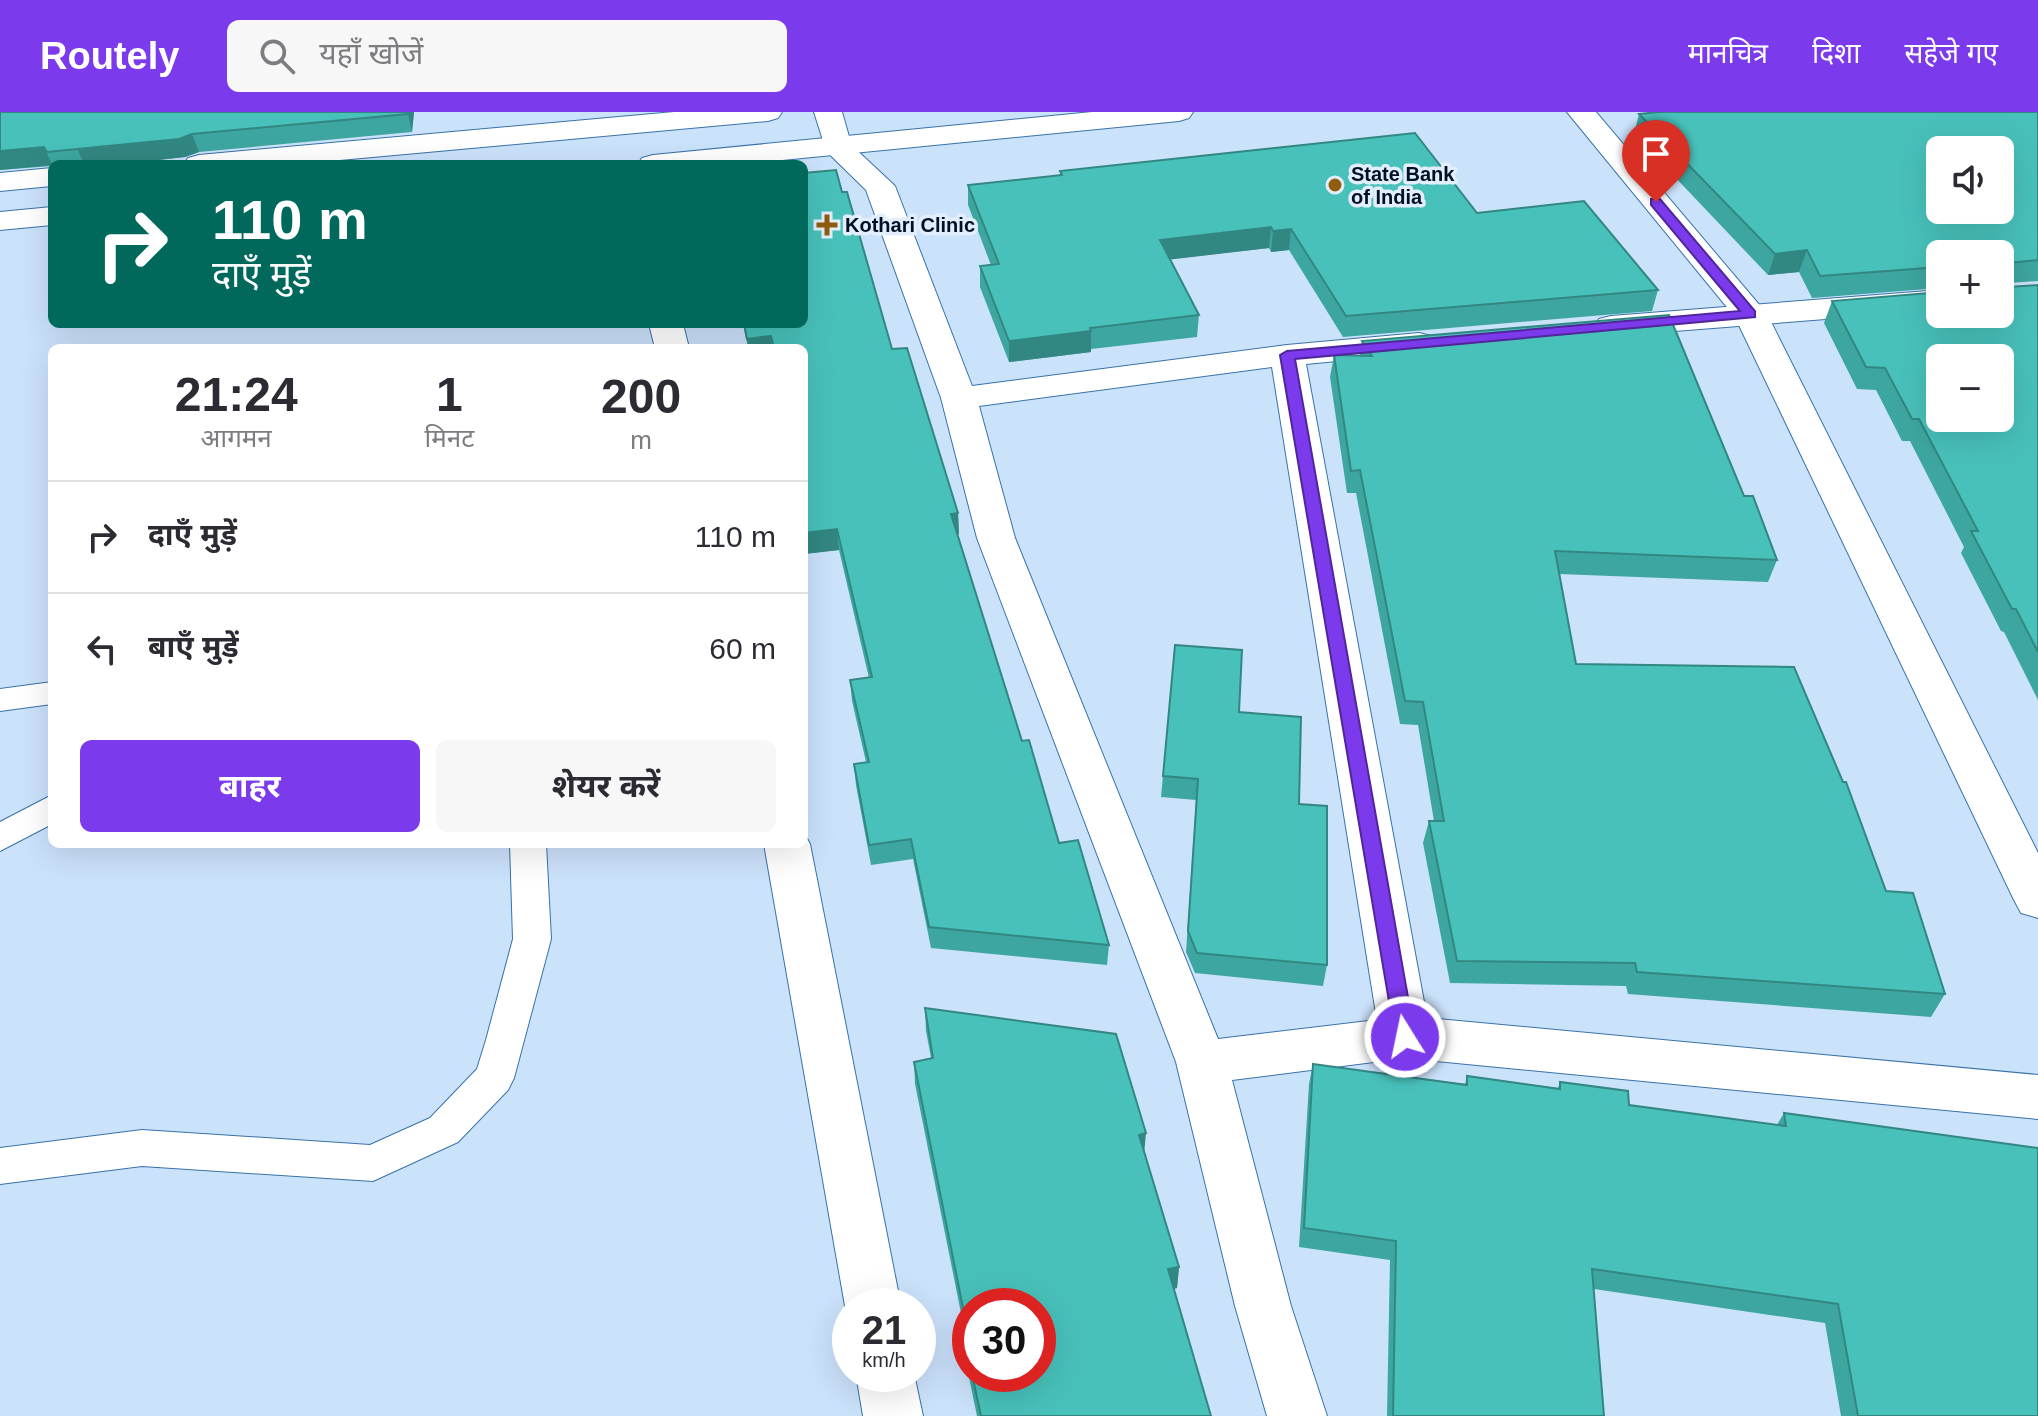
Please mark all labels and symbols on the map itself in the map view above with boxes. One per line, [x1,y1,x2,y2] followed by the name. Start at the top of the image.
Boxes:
[1622,120,1690,202] pin
[1351,163,1455,208] place label: State Bank of India
[1326,176,1344,194] marker: State Bank of India
[816,214,838,236] marker: Kothari Clinic
[845,214,975,236] place label: Kothari Clinic
[1363,995,1447,1079] position arrow
[952,1288,1056,1392] speed limit sign: 30

